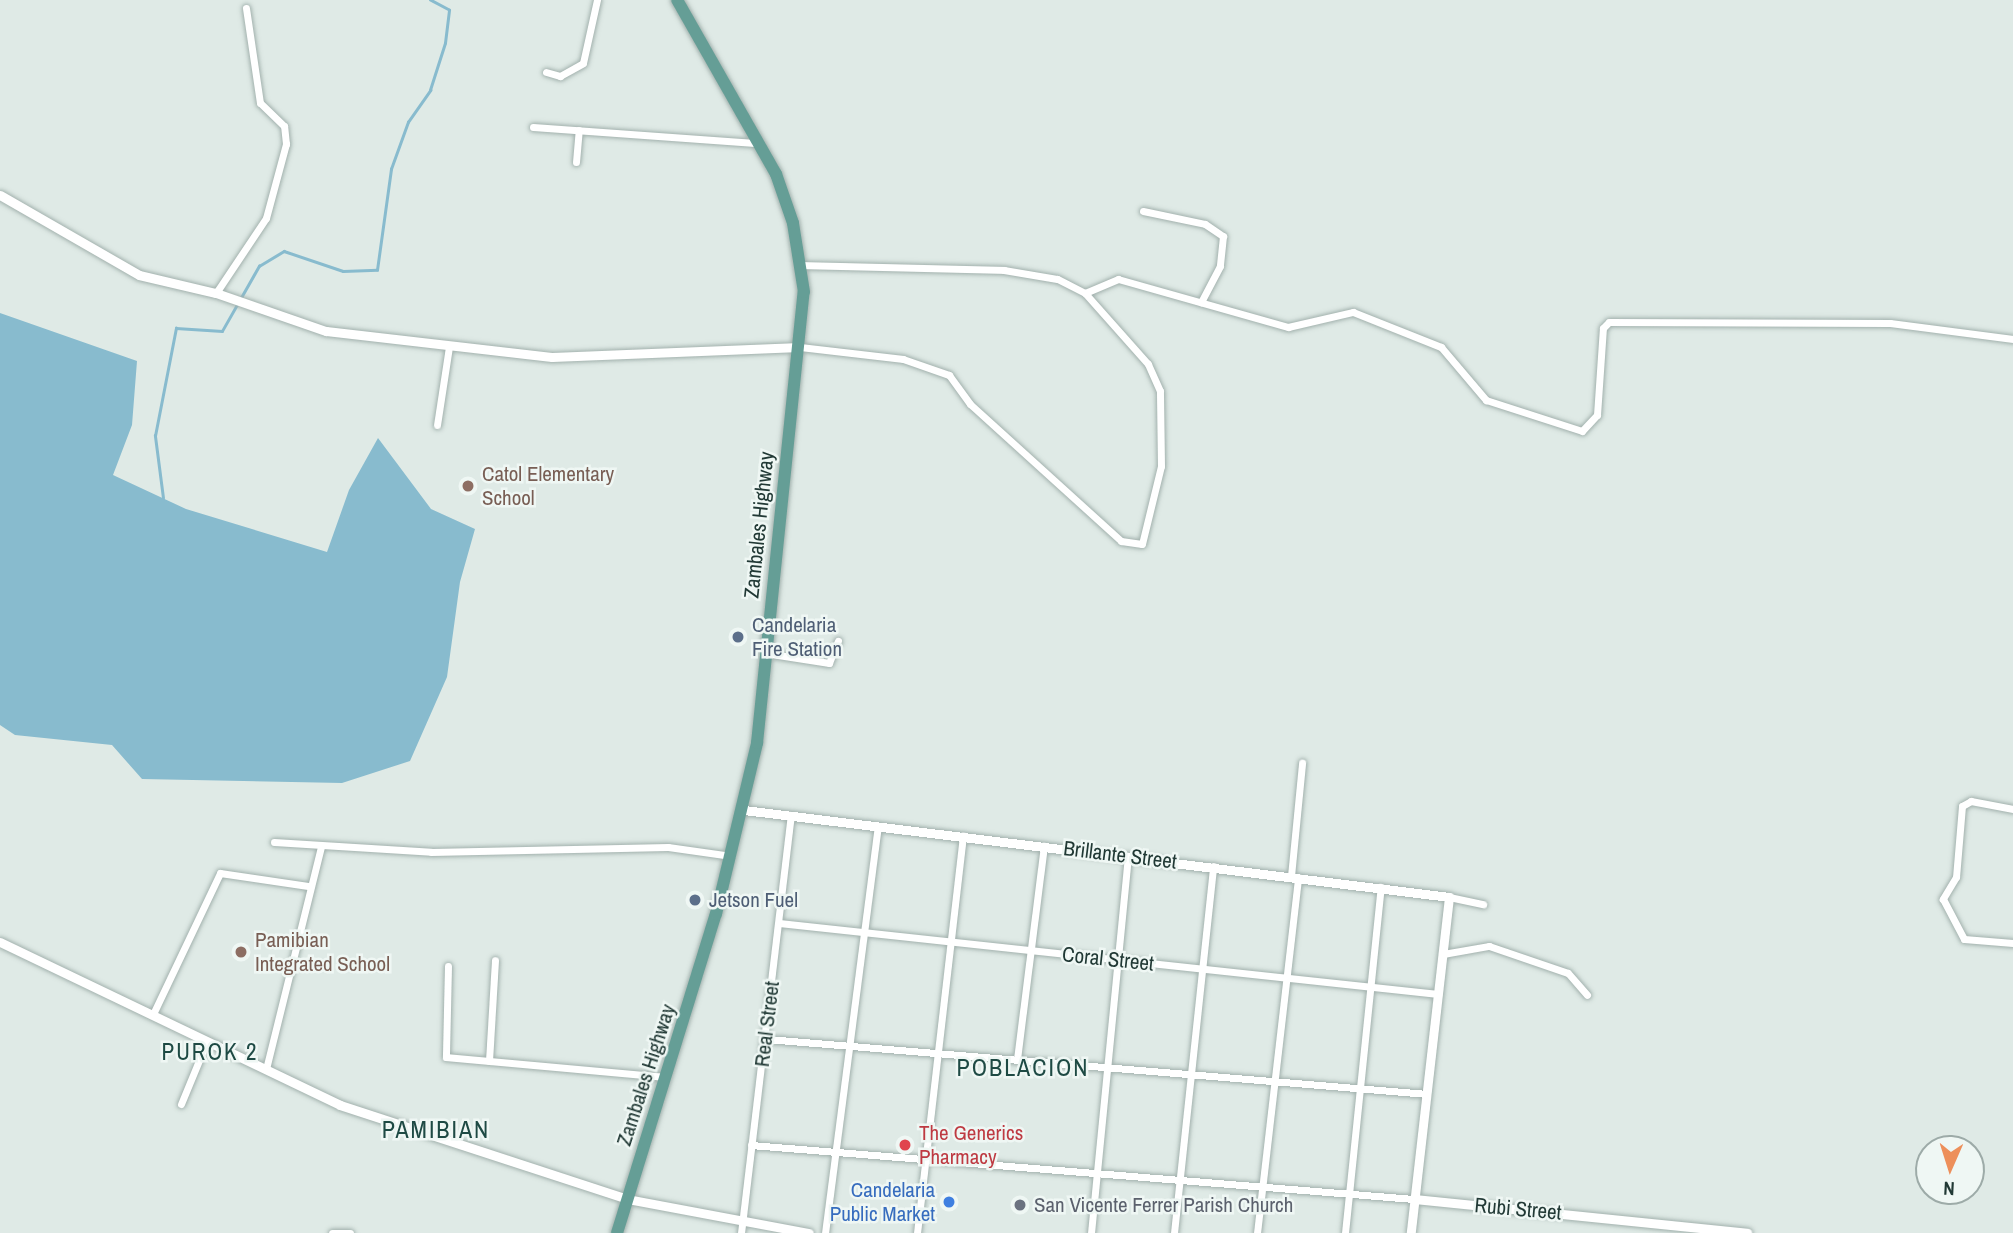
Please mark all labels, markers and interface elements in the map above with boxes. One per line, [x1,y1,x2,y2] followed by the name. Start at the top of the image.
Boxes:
[739,450,779,600] street label: Zambales Highway
[482,461,614,511] place label: Catol Elementary School
[460,478,476,494] marker: Catol Elementary School
[752,612,842,662] place label: Candelaria Fire Station
[730,629,746,645] marker: Candelaria Fire Station
[1062,836,1178,874] street label: Brillante Street
[709,887,798,913] place label: Jetson Fuel
[687,892,703,908] marker: Jetson Fuel
[255,927,390,977] place label: Pamibian Integrated School
[1061,942,1155,976] street label: Coral Street
[233,944,249,960] marker: Pamibian Integrated School
[749,980,785,1068] street label: Real Street
[611,1001,681,1149] street label: Zambales Highway
[162,1038,258,1066] district label: PUROK 2
[958,1054,1088,1082] district label: POBLACION
[383,1116,489,1144] district label: PAMIBIAN
[919,1120,1023,1170] place label: The Generics Pharmacy
[1915,1135,1985,1205] north arrow
[897,1137,913,1153] marker: The Generics Pharmacy
[1943,1176,1955,1202] text: N
[830,1177,935,1227] place label: Candelaria Public Market
[1034,1192,1293,1218] place label: San Vicente Ferrer Parish Church
[1474,1193,1562,1225] street label: Rubi Street
[941,1194,957,1210] marker: Candelaria Public Market
[1012,1197,1028,1213] marker: San Vicente Ferrer Parish Church

